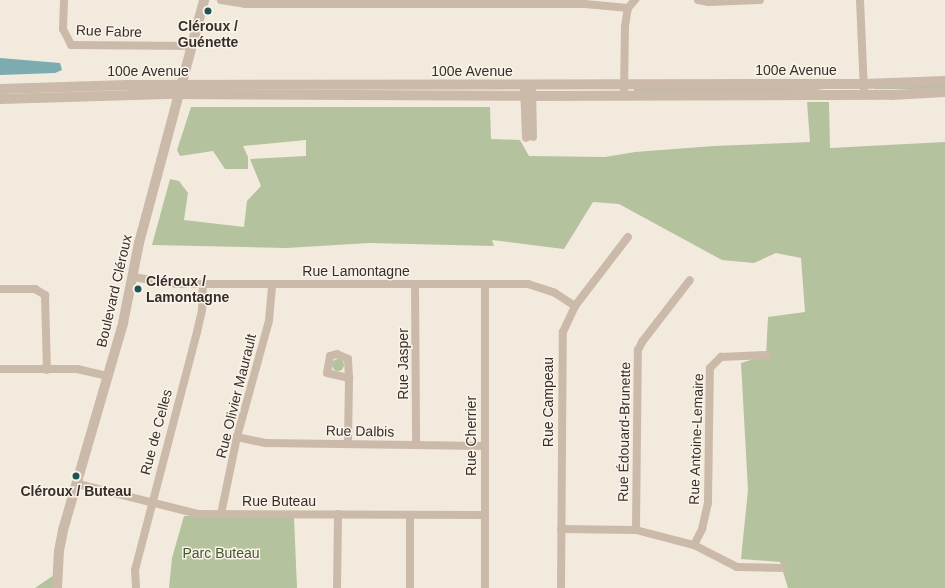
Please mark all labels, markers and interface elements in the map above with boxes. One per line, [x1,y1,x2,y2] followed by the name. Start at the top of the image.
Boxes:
[203,6,213,16] marker: Cléroux / Guénette
[178,18,238,50] place label: Cléroux / Guénette
[76,21,142,41] street label: Rue Fabre
[755,62,837,78] street label: 100e Avenue
[107,63,189,79] street label: 100e Avenue
[431,63,513,79] street label: 100e Avenue
[93,233,135,349] street label: Boulevard Cléroux
[302,263,410,279] street label: Rue Lamontagne
[146,273,229,306] place label: Cléroux / Lamontagne
[133,284,143,294] marker: Cléroux / Lamontagne
[395,328,411,400] street label: Rue Jasper
[212,332,260,460] street label: Rue Olivier Maurault
[540,357,556,447] street label: Rue Campeau
[614,362,634,502] street label: Rue Édouard-Brunette
[685,373,707,505] street label: Rue Antoine-Lemaire
[137,387,175,477] street label: Rue de Celles
[463,396,479,476] street label: Rue Cherrier
[326,422,394,440] street label: Rue Dalbis
[71,471,81,481] marker: Cléroux / Buteau
[20,483,132,499] place label: Cléroux / Buteau
[242,493,316,509] street label: Rue Buteau
[182,545,260,561] park label: Parc Buteau

